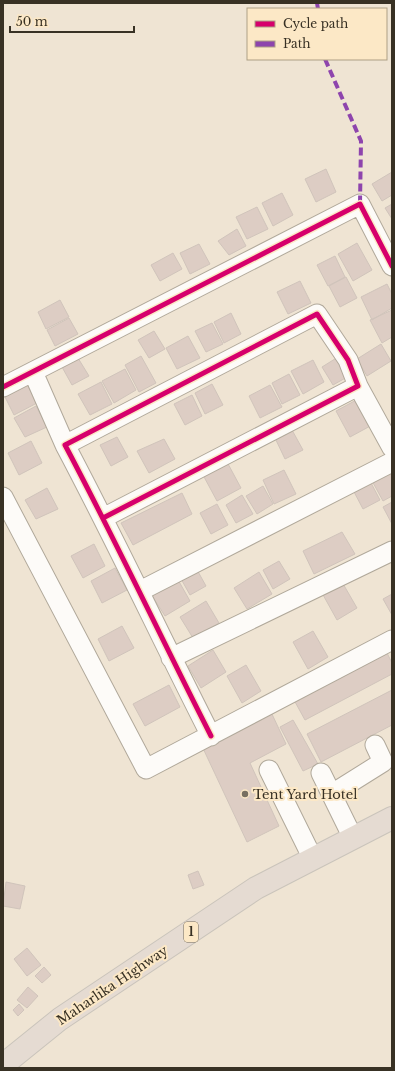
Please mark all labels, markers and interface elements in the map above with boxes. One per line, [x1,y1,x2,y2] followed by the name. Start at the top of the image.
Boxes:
[10,8,134,34] scale bar
[247,8,387,60] legend
[16,14,48,29] text: 50 m
[283,16,348,31] text: Cycle path
[283,36,311,51] text: Path
[253,786,357,803] place label: Tent Yard Hotel
[240,789,250,799] marker: Tent Yard Hotel
[184,922,198,942] road number: 1
[54,942,172,1029] street label: Maharlika Highway

